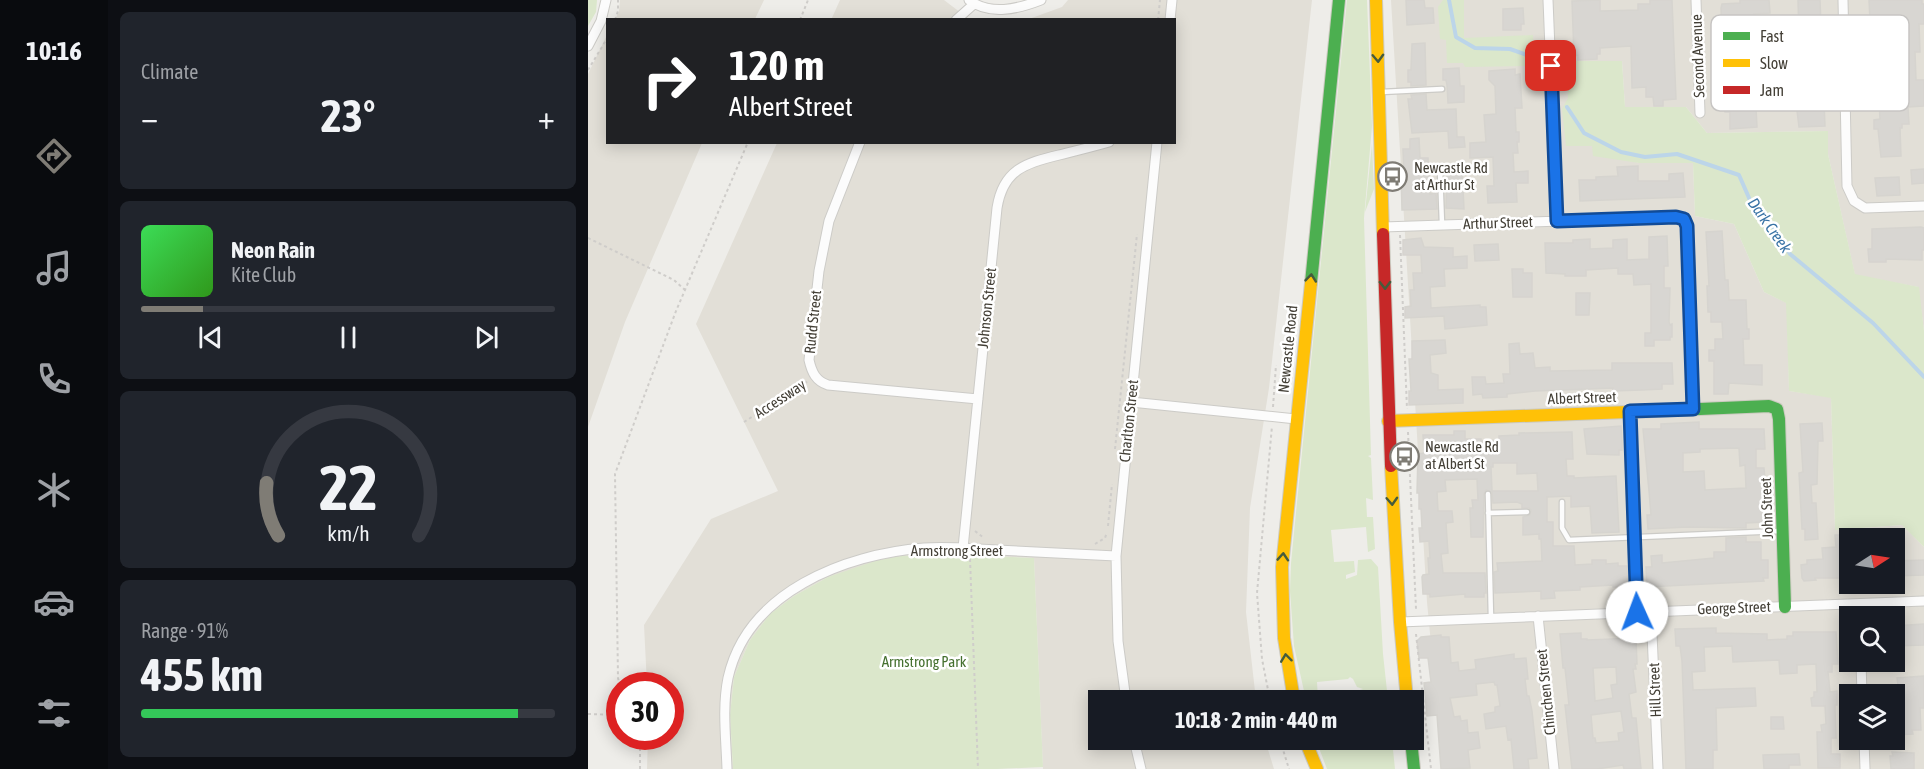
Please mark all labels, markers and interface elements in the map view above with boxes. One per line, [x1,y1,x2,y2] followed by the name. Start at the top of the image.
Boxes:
[1688,14,1707,98] street label: Second Avenue
[1711,15,1909,111] legend
[1760,27,1784,45] text: Fast
[26,35,82,66] text: 10:16
[1525,40,1576,91] pin
[729,41,824,89] text: 120 m
[630,42,708,120] icon: right
[1534,49,1567,82] icon: arrive
[1372,54,1384,63] one-way arrow
[1760,54,1788,72] text: Slow
[141,60,198,83] text: Climate
[1760,81,1784,99] text: Jam
[321,90,375,142] text: 23°
[729,91,853,122] text: Albert Street
[141,98,158,136] text: −
[538,98,555,136] text: +
[33,135,75,177] icon: directions
[1414,159,1488,193] place label: Newcastle Rd at Arthur St
[1377,161,1409,193] bus stop icon: Newcastle Rd at Arthur St
[1745,194,1796,257] water label: Dark Creek
[1463,213,1533,232] street label: Arthur Street
[231,237,315,263] text: Neon Rain
[33,247,75,289] icon: music
[231,263,296,286] text: Kite Club
[974,267,999,349] street label: Johnson Street
[1304,273,1317,282] one-way arrow
[1379,281,1391,290] one-way arrow
[801,289,824,355] street label: Rudd Street
[1274,304,1301,393] street label: Newcastle Road
[194,321,227,354] icon: previous
[332,321,365,354] icon: pause
[470,321,503,354] icon: next
[33,358,75,400] icon: phone
[751,376,809,421] street label: Accessway
[1116,379,1141,463] street label: Charlton Street
[1547,388,1617,407] street label: Albert Street
[1425,438,1499,472] place label: Newcastle Rd at Albert St
[1388,440,1420,472] bus stop icon: Newcastle Rd at Albert St
[319,452,377,523] text: 22
[33,469,75,511] icon: climate
[1757,477,1776,539] street label: John Street
[1386,497,1399,506] one-way arrow
[327,522,369,547] text: km/h
[1839,528,1905,594] north arrow
[1839,528,1905,750] map controls
[911,542,1003,559] street label: Armstrong Street
[1276,552,1289,561] one-way arrow
[1605,580,1669,644] position arrow
[33,581,75,623] icon: car
[1697,598,1771,617] street label: George Street
[1839,606,1905,672] button: search
[141,619,228,642] text: Range · 91%
[1533,648,1558,736] street label: Chinchen Street
[141,649,263,701] text: 455 km
[882,653,967,670] park label: Armstrong Park
[1281,653,1293,663] one-way arrow
[1645,662,1664,718] street label: Hill Street
[606,672,684,750] speed limit sign: 30
[1839,684,1905,750] button: layers
[33,692,75,734] icon: filters
[1175,707,1337,733] text: 10:18 · 2 min · 440 m

